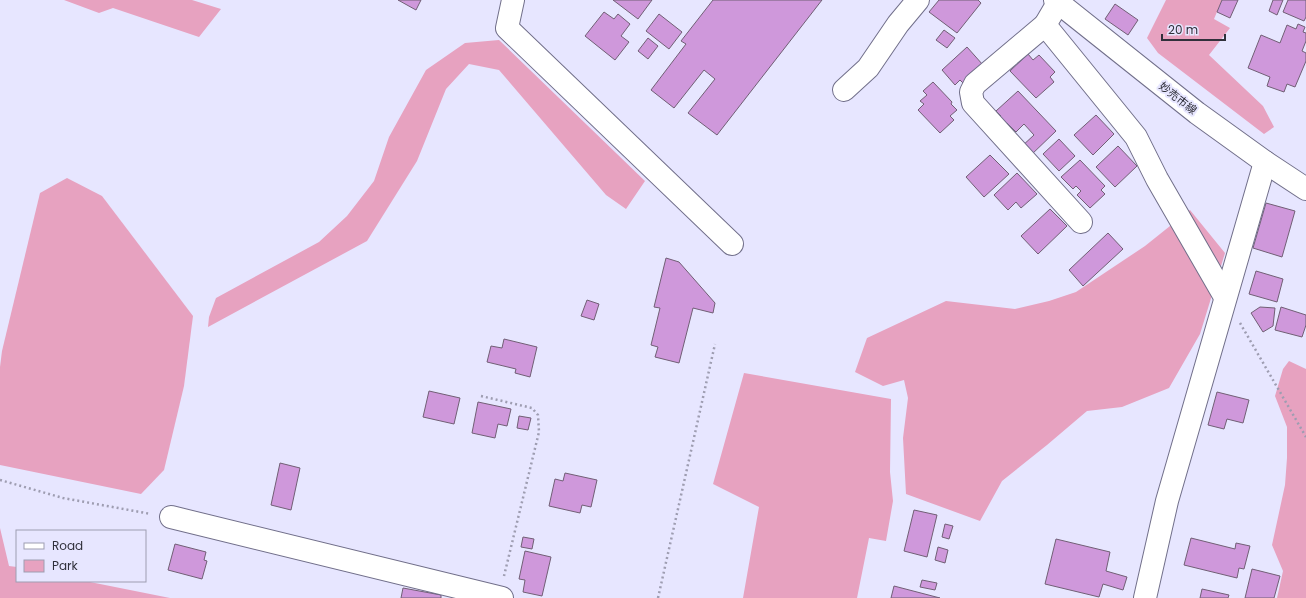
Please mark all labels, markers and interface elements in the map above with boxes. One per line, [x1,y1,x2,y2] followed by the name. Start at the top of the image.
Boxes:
[1162,16,1225,42] scale bar
[1168,21,1198,38] text: 20 m
[1156,78,1200,118] street label: 妙売市線
[16,530,146,582] legend
[52,537,83,554] text: Road
[52,557,79,574] text: Park

